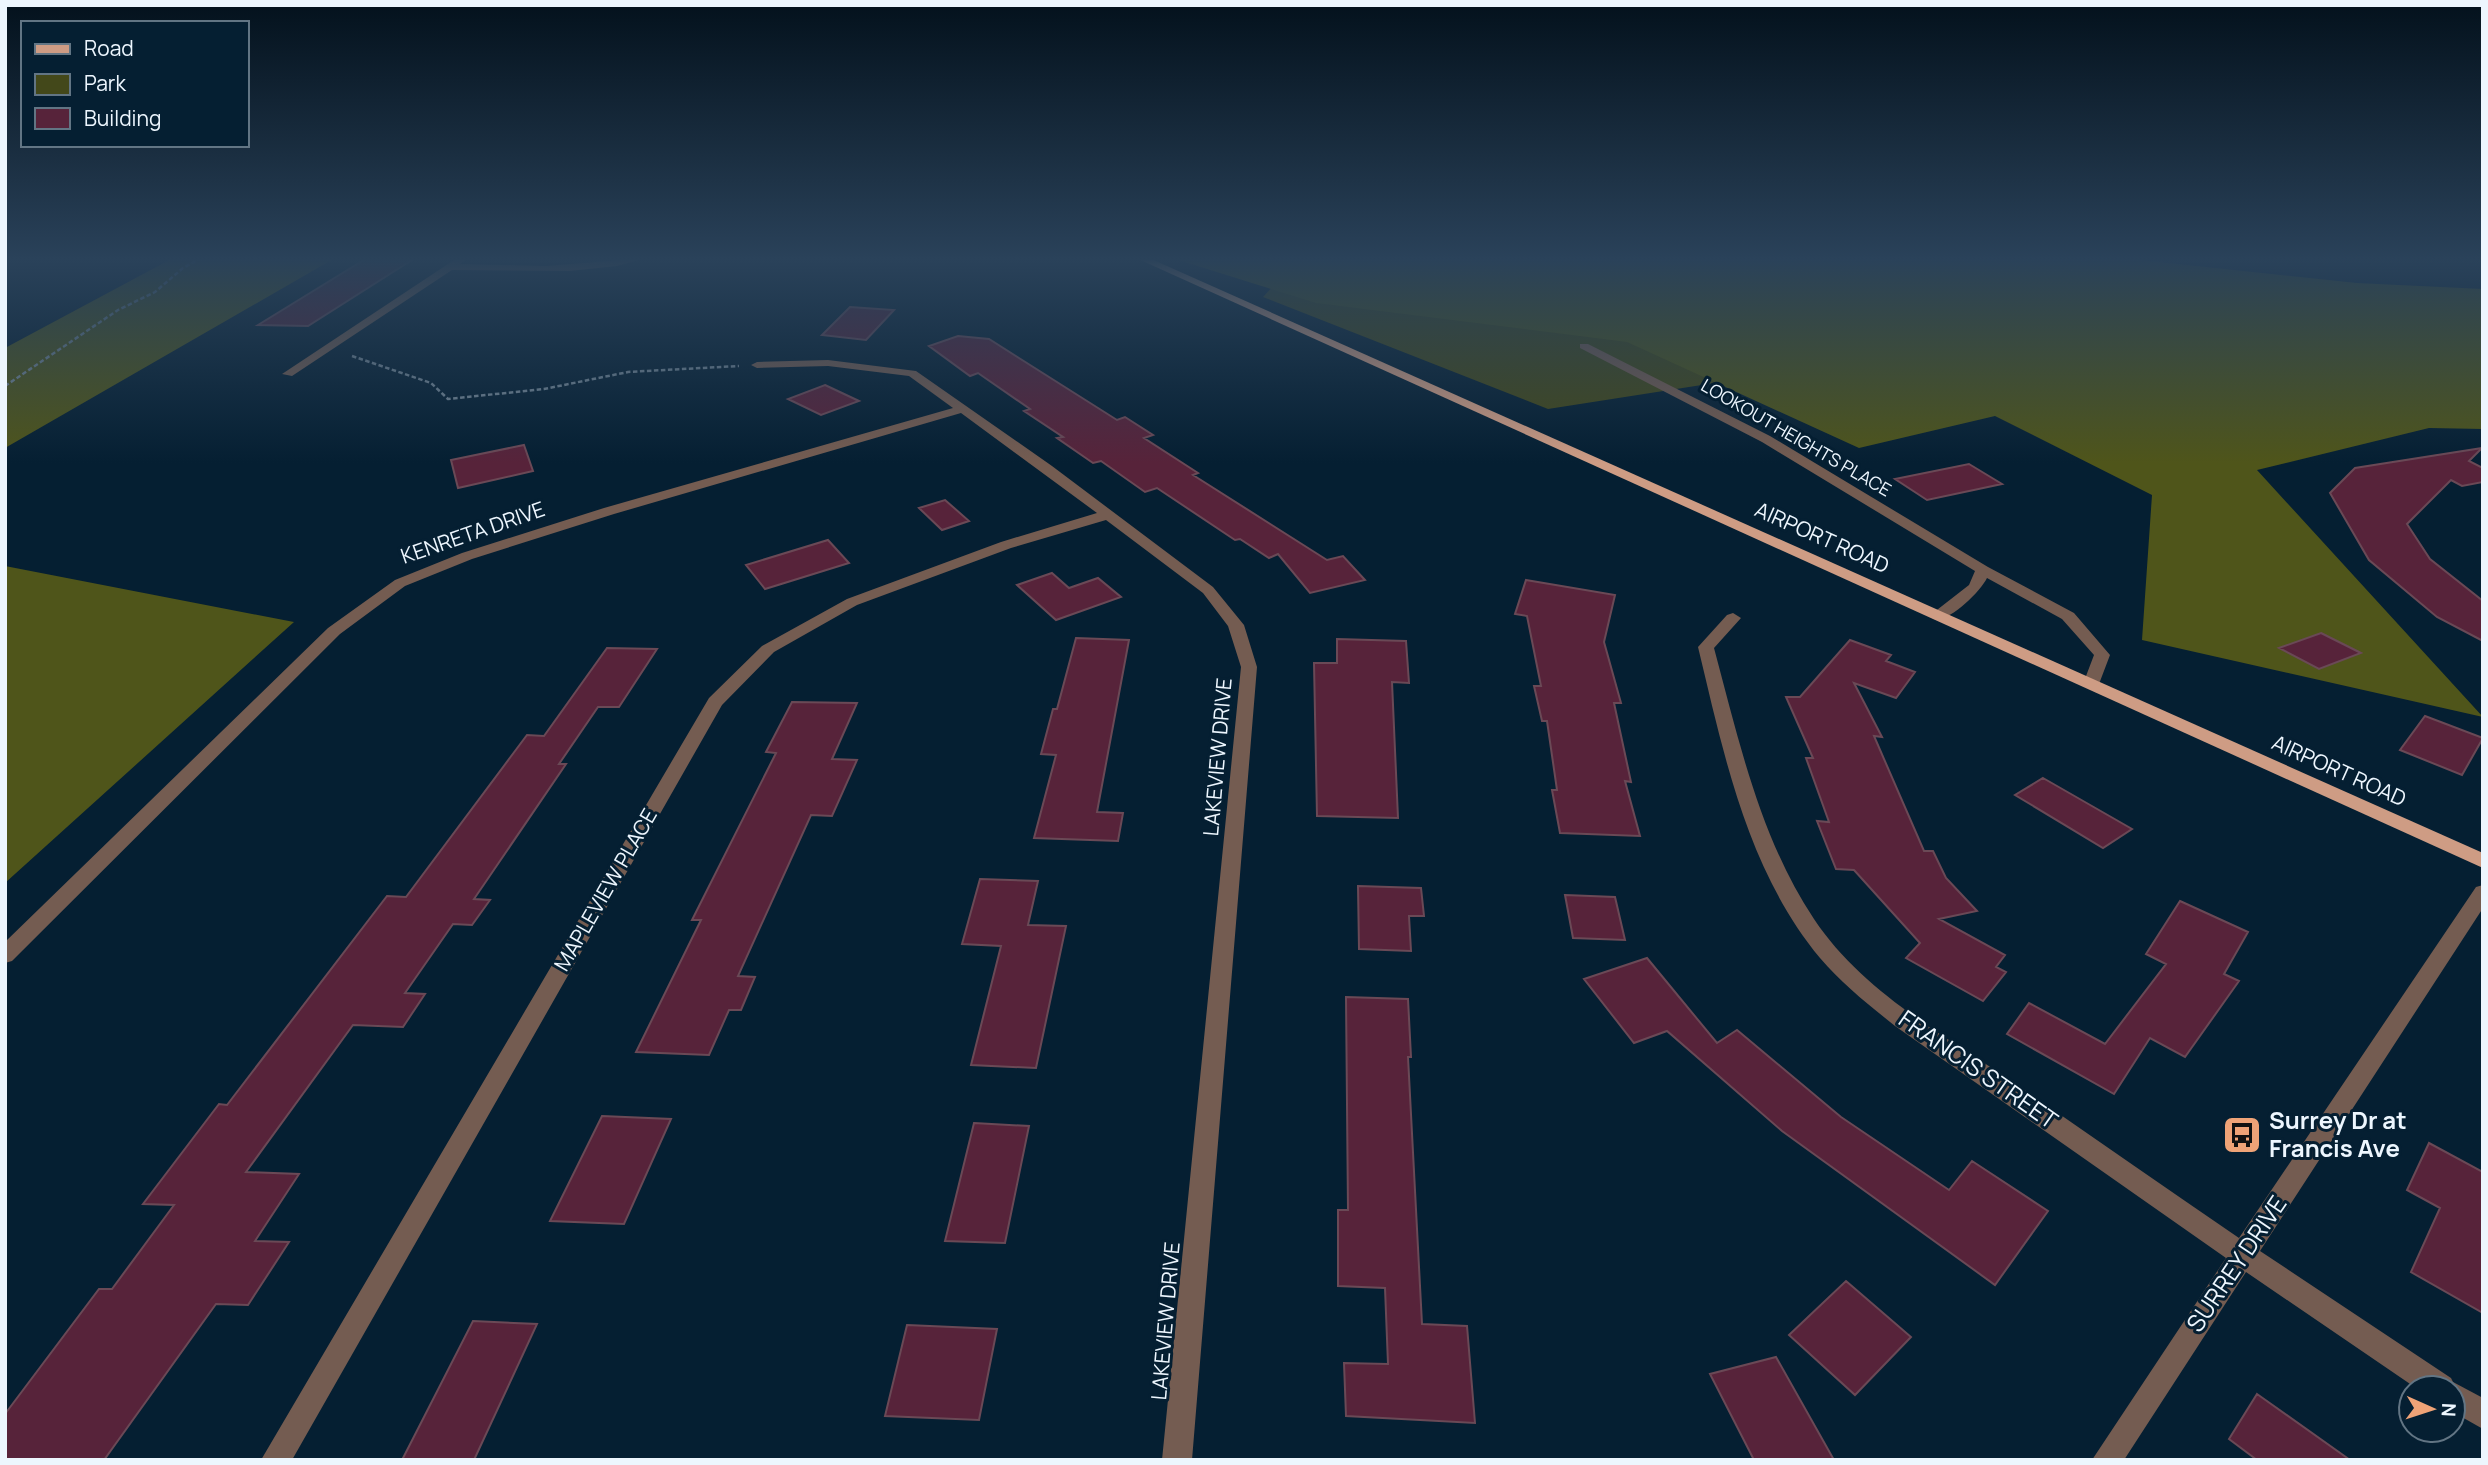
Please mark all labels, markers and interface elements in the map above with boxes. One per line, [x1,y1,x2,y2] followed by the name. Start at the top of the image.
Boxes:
[21,21,248,147] legend
[84,34,134,62] text: Road
[84,69,126,97] text: Park
[84,104,161,132] text: Building
[1697,373,1896,501] street label: LOOKOUT HEIGHTS PLACE
[397,494,548,570] street label: KENRETA DRIVE
[1751,495,1894,579] street label: AIRPORT ROAD
[1196,677,1238,837] street label: LAKEVIEW DRIVE
[2268,728,2411,812] street label: AIRPORT ROAD
[547,803,663,976] street label: MAPLEVIEW PLACE
[1893,1002,2066,1136] street label: FRANCIS STREET
[2269,1103,2407,1164] place label: Surrey Dr at Francis Ave
[2221,1114,2263,1156] bus stop icon: Surrey Dr at Francis Ave
[2178,1189,2294,1338] street label: SURREY DRIVE
[1144,1241,1186,1401] street label: LAKEVIEW DRIVE
[2397,1374,2467,1444] north arrow
[2436,1402,2462,1417] text: N

